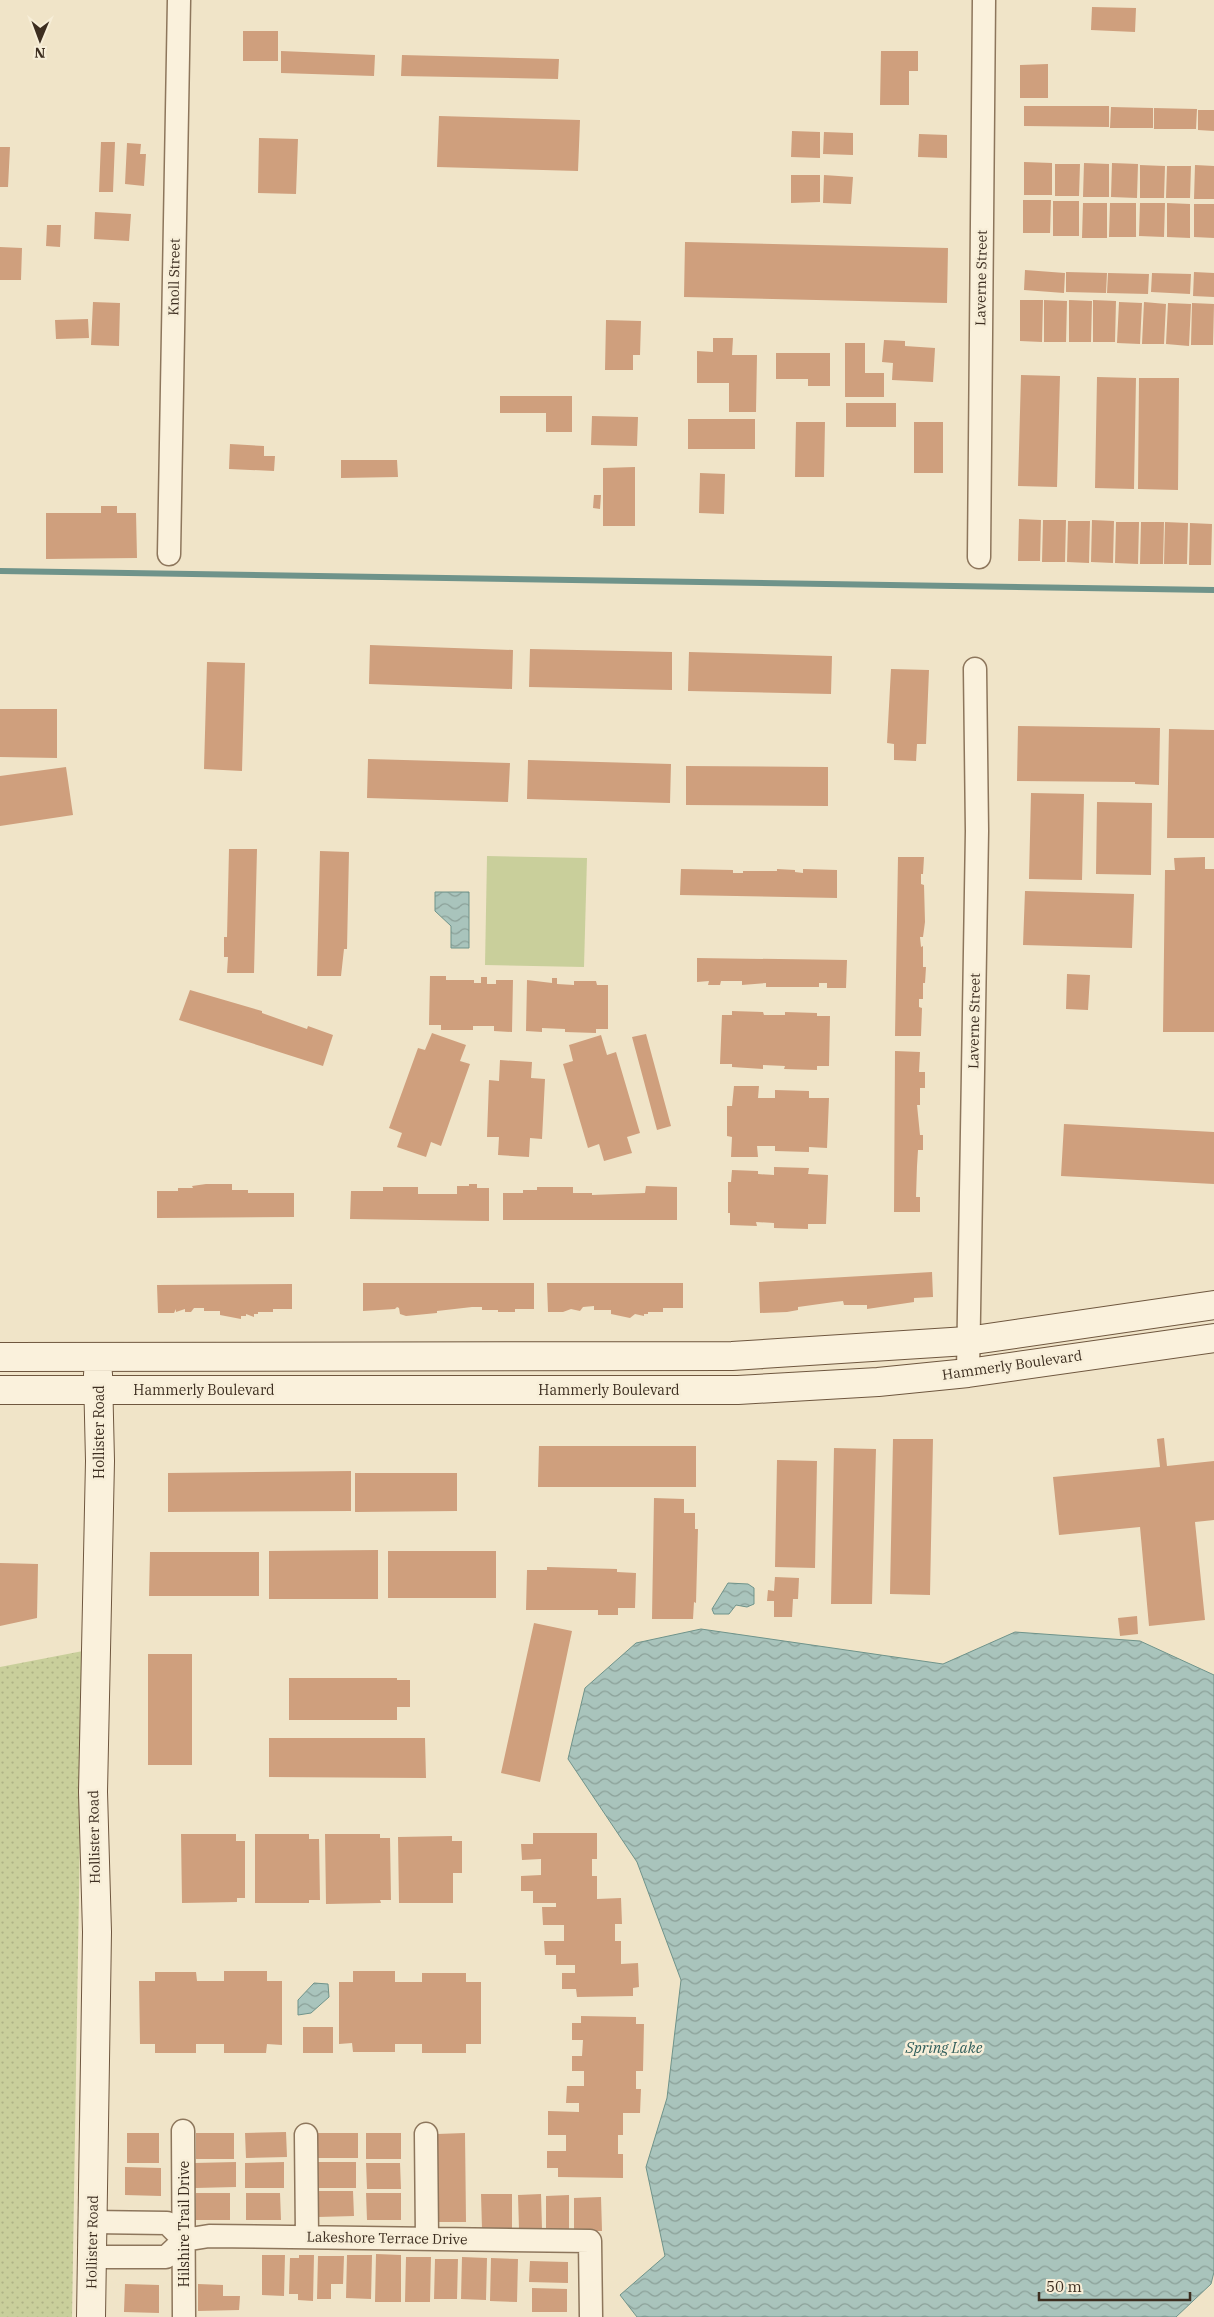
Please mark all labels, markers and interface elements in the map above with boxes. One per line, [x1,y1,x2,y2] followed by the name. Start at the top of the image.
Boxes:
[15,15,65,65] north arrow
[34,44,45,62] text: N
[971,230,991,326] street label: Laverne Street
[164,238,184,316] street label: Knoll Street
[964,973,984,1069] street label: Laverne Street
[941,1346,1084,1384] street label: Hammerly Boulevard
[133,1381,275,1399] street label: Hammerly Boulevard
[538,1381,680,1399] street label: Hammerly Boulevard
[90,1385,108,1479] street label: Hollister Road
[84,1789,104,1884] street label: Hollister Road
[905,2038,983,2057] water label: Spring Lake
[175,2161,193,2287] street label: Hilshire Trail Drive
[82,2194,102,2289] street label: Hollister Road
[306,2228,468,2248] street label: Lakeshore Terrace Drive
[1039,2270,1190,2302] scale bar
[1046,2277,1082,2296] text: 50 m

